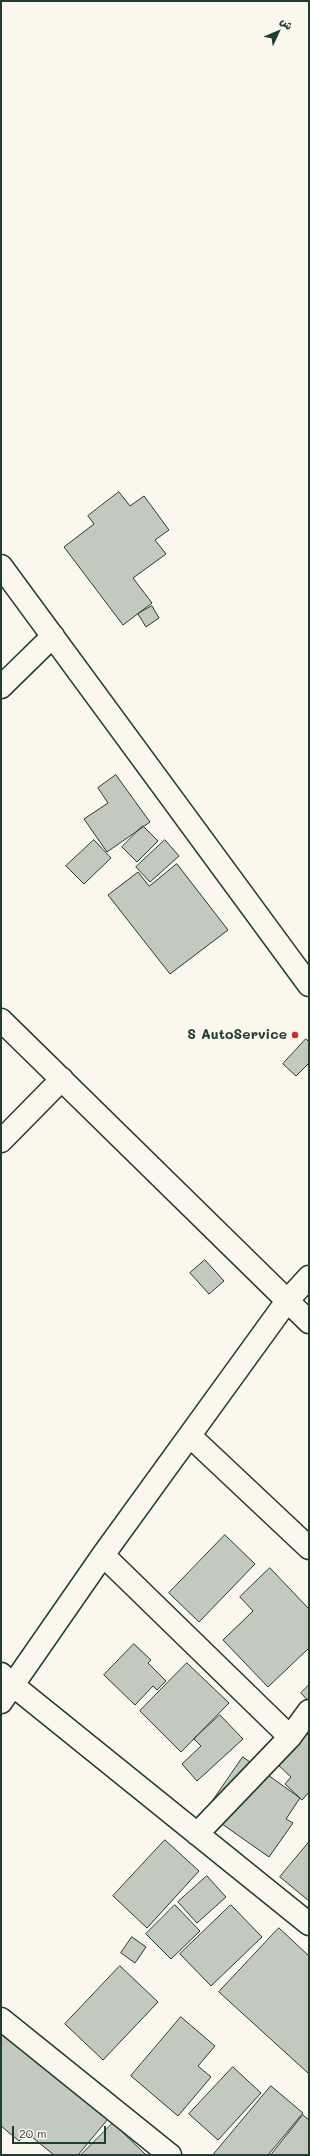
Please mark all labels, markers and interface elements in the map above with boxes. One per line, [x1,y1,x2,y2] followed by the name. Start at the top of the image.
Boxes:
[258,12,298,52] north arrow
[277,14,297,33] text: ش
[187,1027,287,1043] place label: S AutoService
[290,1030,300,1040] marker: S AutoService
[14,2118,108,2144] scale bar
[19,2125,47,2141] text: 20 m

